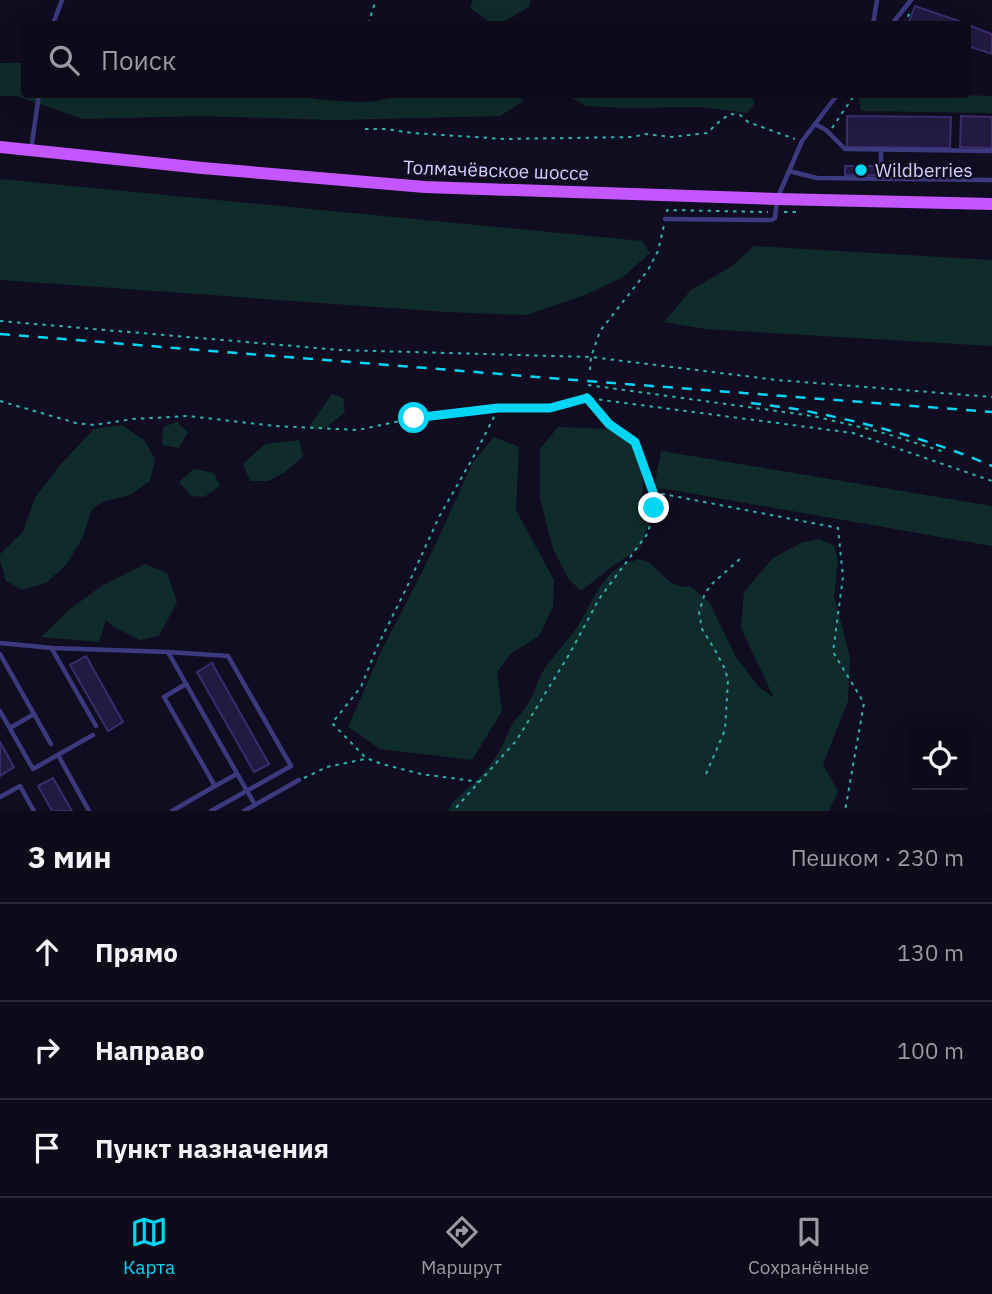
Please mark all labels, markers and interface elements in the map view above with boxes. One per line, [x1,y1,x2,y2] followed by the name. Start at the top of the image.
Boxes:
[21,21,971,98] search box
[45,41,83,79] icon: search
[101,43,176,77] text: Поиск
[403,155,589,185] street label: Толмачёвское шоссе
[875,158,973,182] place label: Wildberries
[853,162,869,178] marker: Wildberries
[398,402,429,433] route start
[638,492,669,523] route end
[908,727,971,790] map controls
[908,727,971,790] button: locate
[28,837,112,876] text: 3 мин
[791,842,964,872] text: Пешком · 230 m
[28,933,66,971] icon: ahead
[95,935,178,969] text: Прямо
[897,937,964,967] text: 130 m
[28,1031,66,1069] icon: right
[95,1033,204,1067] text: Направо
[897,1035,964,1065] text: 100 m
[28,1129,66,1167] icon: arrive
[95,1131,329,1165] text: Пункт назначения
[123,1213,175,1279] tab: Карта
[421,1213,502,1279] tab: Маршрут
[748,1213,869,1279] tab: Сохранённые

